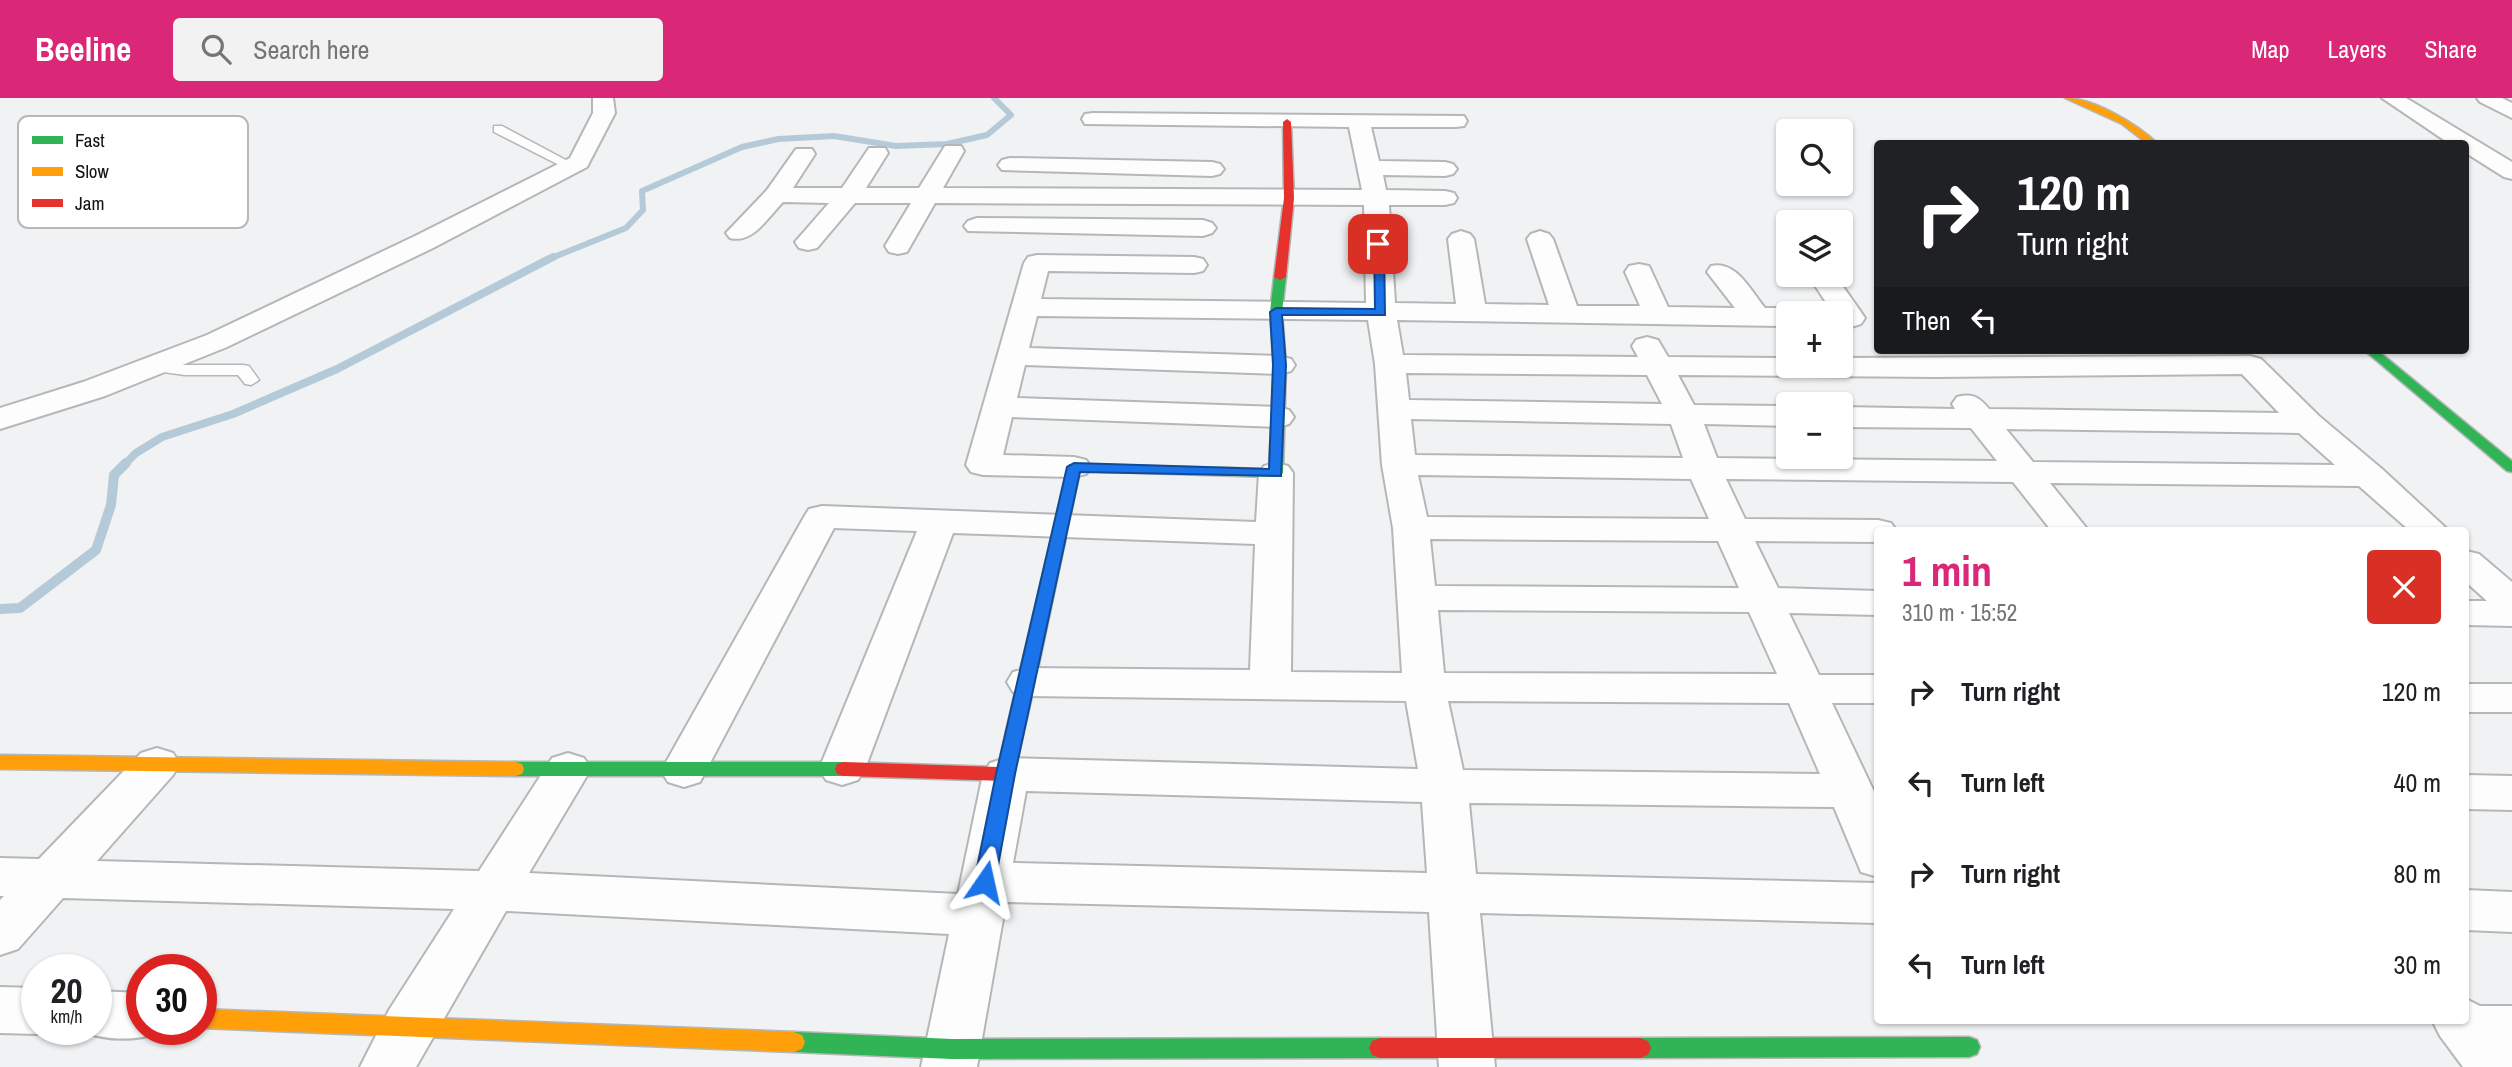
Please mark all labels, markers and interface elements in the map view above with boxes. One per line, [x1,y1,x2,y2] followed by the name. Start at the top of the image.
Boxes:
[173,18,663,81] search box
[35,27,131,71] text: Beeline
[197,30,235,68] icon: search
[253,32,369,67] text: Search here
[2251,33,2289,65] text: Map
[2327,33,2386,65] text: Layers
[2424,33,2477,65] text: Share
[18,116,248,228] legend
[1776,119,1853,469] map controls
[1776,119,1853,196] button: search
[75,127,105,153] text: Fast
[75,158,110,184] text: Slow
[2017,159,2131,225] text: 120 m
[1902,168,1993,259] icon: right
[75,190,104,216] text: Jam
[1776,210,1853,287] button: layers
[1348,214,1408,274] pin
[2017,222,2129,265] text: Turn right
[1359,225,1397,263] icon: arrive
[1776,301,1853,378] button: +
[1965,301,2003,339] icon: left
[1902,303,1951,338] text: Then
[1776,392,1853,469] button: −
[1902,543,1992,599] text: 1 min
[2367,550,2441,624] button: close
[1902,597,2017,628] text: 310 m · 15:52
[1902,673,1940,711] icon: right
[1961,674,2060,709] text: Turn right
[2382,674,2441,709] text: 120 m
[1902,764,1940,802] icon: left
[1961,765,2045,800] text: Turn left
[2394,765,2441,800] text: 40 m
[948,845,1022,919] position arrow
[1902,855,1940,893] icon: right
[1961,856,2060,891] text: Turn right
[2394,856,2441,891] text: 80 m
[1902,946,1940,984] icon: left
[1961,947,2045,982] text: Turn left
[2394,947,2441,982] text: 30 m
[126,954,217,1045] speed limit sign: 30
[51,967,82,1014] text: 20
[51,1004,83,1029] text: km/h

